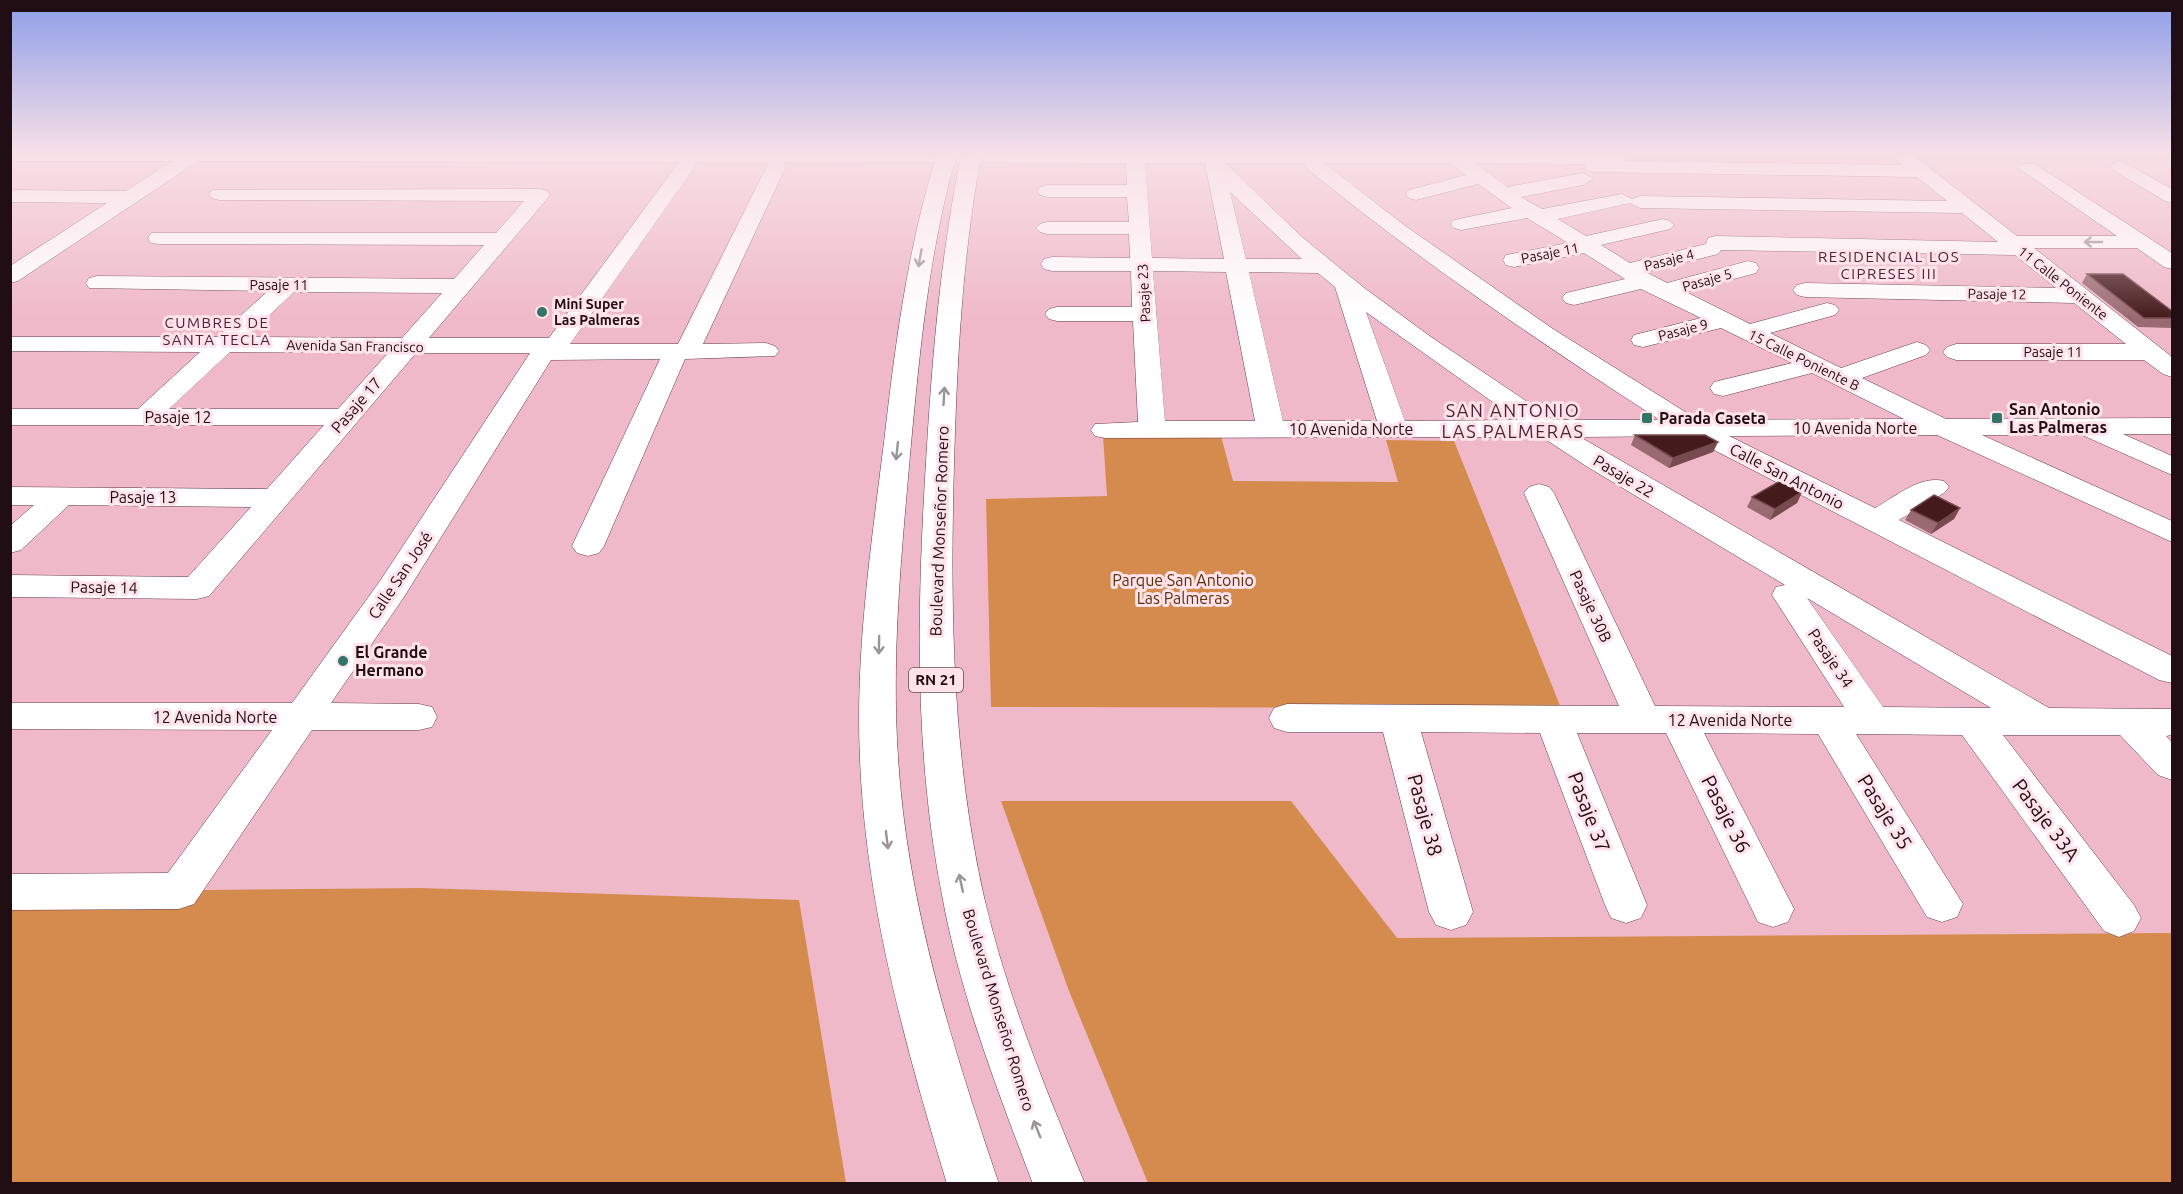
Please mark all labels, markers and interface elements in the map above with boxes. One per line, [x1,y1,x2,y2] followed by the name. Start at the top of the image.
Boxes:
[2084,236,2104,248] one-way arrow
[1520,240,1580,266] street label: Pasaje 11
[2015,243,2111,323] street label: 11 Calle Poniente
[1642,246,1696,274] street label: Pasaje 4
[914,247,925,267] one-way arrow
[1818,248,1960,282] district label: RESIDENCIAL LOS CIPRESES III
[1134,263,1154,323] street label: Pasaje 23
[1680,265,1734,295] street label: Pasaje 5
[250,277,308,293] street label: Pasaje 11
[1967,285,2027,303] street label: Pasaje 12
[554,296,640,328] place label: Mini Super Las Palmeras
[535,305,549,319] marker: Mini Super Las Palmeras
[162,314,272,348] district label: CUMBRES DE SANTA TECLA
[1656,316,1710,344] street label: Pasaje 9
[1746,326,1862,394] street label: 15 Calle Poniente B
[286,337,424,355] street label: Avenida San Francisco
[2024,344,2082,360] street label: Pasaje 11
[327,374,385,436] street label: Pasaje 17
[938,387,949,407] one-way arrow
[1442,400,1584,441] district label: SAN ANTONIO LAS PALMERAS
[2009,400,2107,436] place label: San Antonio Las Palmeras
[144,408,212,426] street label: Pasaje 12
[1659,409,1766,427] place label: Parada Caseta
[1640,411,1654,425] marker: Parada Caseta
[1990,411,2004,425] marker: San Antonio Las Palmeras
[1793,419,1917,437] street label: 10 Avenida Norte
[1289,420,1413,438] street label: 10 Avenida Norte
[926,425,952,637] street label: Boulevard Monseñor Romero
[1727,439,1847,513] street label: Calle San Antonio
[891,441,902,461] one-way arrow
[1591,451,1657,501] street label: Pasaje 22
[109,488,177,506] street label: Pasaje 13
[364,528,436,622] street label: Calle San José
[1566,567,1616,645] street label: Pasaje 30B
[1112,571,1254,607] park label: Parque San Antonio Las Palmeras
[70,577,138,597] street label: Pasaje 14
[1805,625,1857,691] street label: Pasaje 34
[873,635,885,655] one-way arrow
[355,643,428,679] place label: El Grande Hermano
[336,654,350,668] marker: El Grande Hermano
[909,668,963,692] road number: RN 21
[153,708,277,726] street label: 12 Avenida Norte
[1668,711,1792,729] street label: 12 Avenida Norte
[1564,768,1615,855] street label: Pasaje 37
[1853,770,1917,853] street label: Pasaje 35
[1403,771,1447,858] street label: Pasaje 38
[1697,771,1756,856] street label: Pasaje 36
[2008,774,2085,865] street label: Pasaje 33A
[881,830,892,849] one-way arrow
[955,874,966,893] one-way arrow
[960,907,1038,1113] street label: Boulevard Monseñor Romero
[1031,1121,1042,1139] one-way arrow

